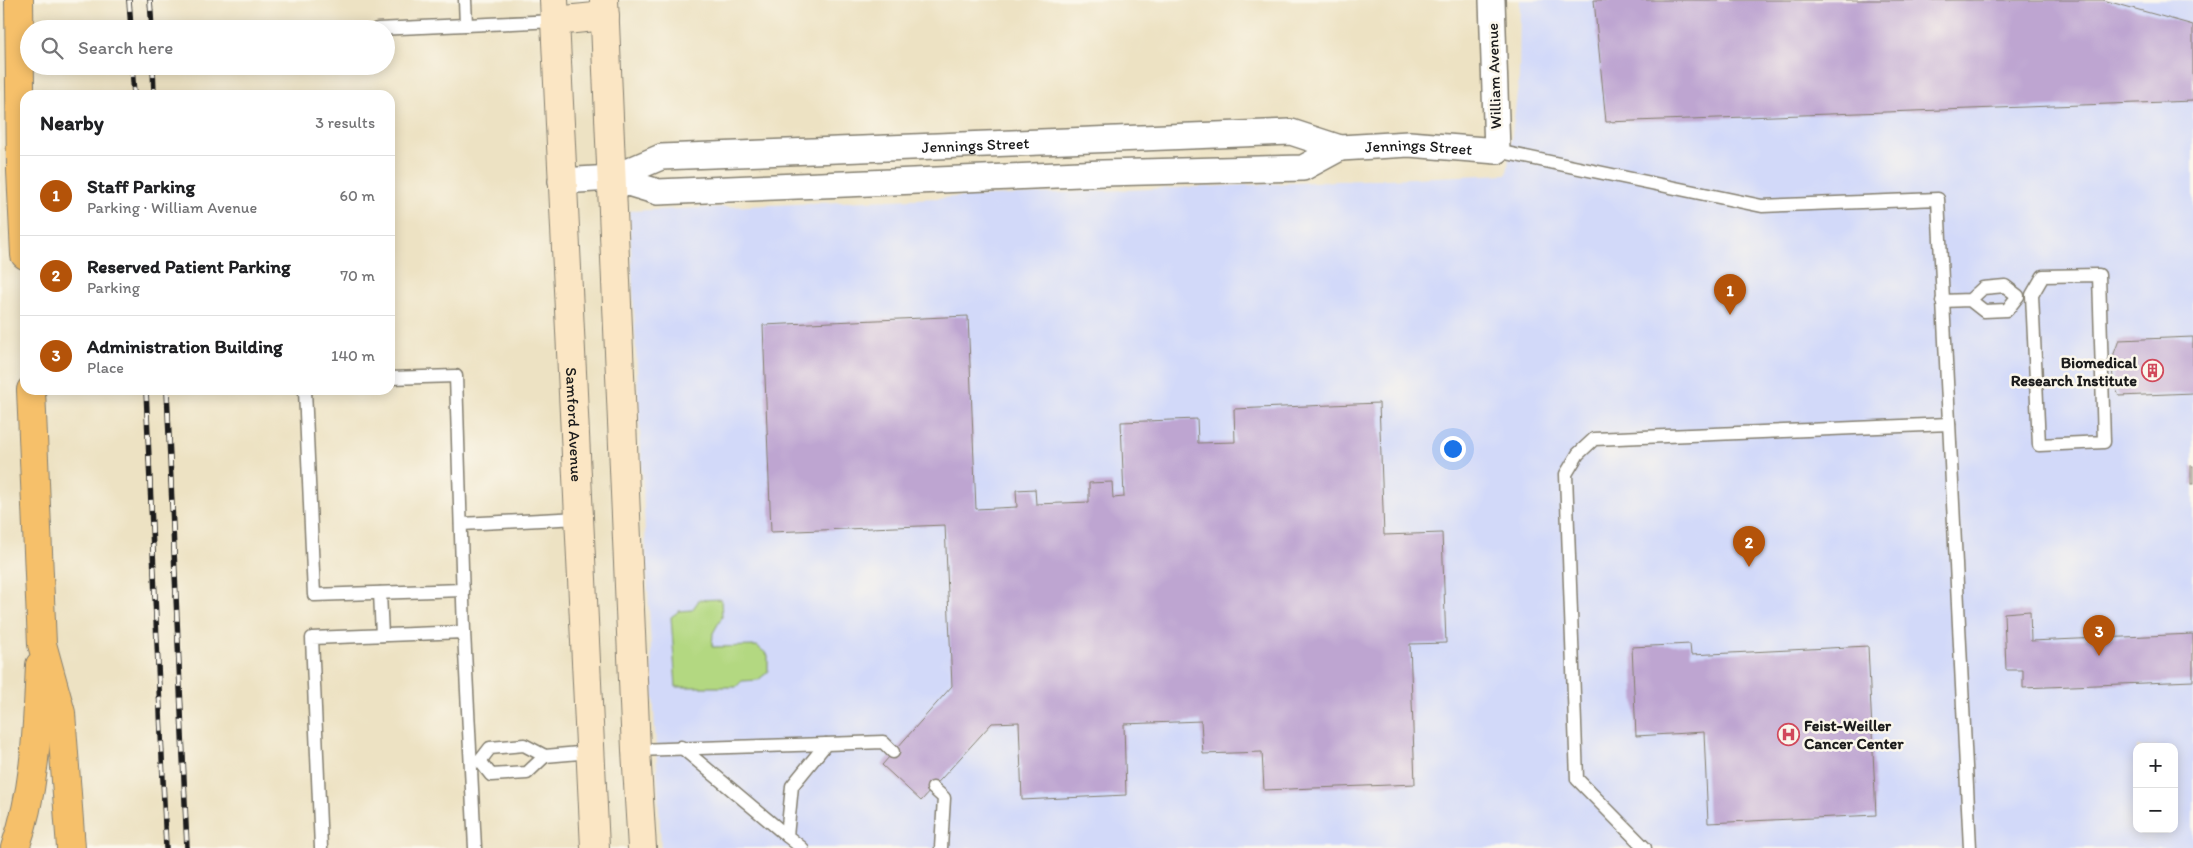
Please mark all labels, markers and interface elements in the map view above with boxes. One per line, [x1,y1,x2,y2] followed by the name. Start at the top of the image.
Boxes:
[20,20,395,75] search box
[1483,22,1505,129] street label: William Avenue
[38,34,66,62] icon: search
[78,36,173,59] text: Search here
[40,110,104,135] text: Nearby
[315,113,375,132] text: 3 results
[921,133,1030,156] street label: Jennings Street
[1364,134,1473,159] street label: Jennings Street
[87,175,195,198] text: Staff Parking
[52,186,60,205] text: 1
[340,186,375,205] text: 60 m
[87,198,257,217] text: Parking · William Avenue
[87,255,291,278] text: Reserved Patient Parking
[52,266,60,285] text: 2
[340,266,375,285] text: 70 m
[1714,274,1746,315] pin: 1
[87,278,140,297] text: Parking
[87,335,283,358] text: Administration Building
[52,346,60,365] text: 3
[331,346,375,365] text: 140 m
[2011,353,2137,390] place label: Biomedical Research Institute
[87,358,124,377] text: Place
[2141,359,2165,383] building icon: Biomedical Research Institute
[562,367,587,482] street label: Samford Avenue
[1440,436,1466,462] your location
[1733,526,1765,567] pin: 2
[2083,615,2115,656] pin: 3
[1804,716,1904,753] place label: Feist-Weiller Cancer Center
[1776,722,1800,746] hospital icon: Feist-Weiller Cancer Center
[2133,743,2178,833] map controls
[2133,743,2178,788] button: +
[2133,788,2178,833] button: −

